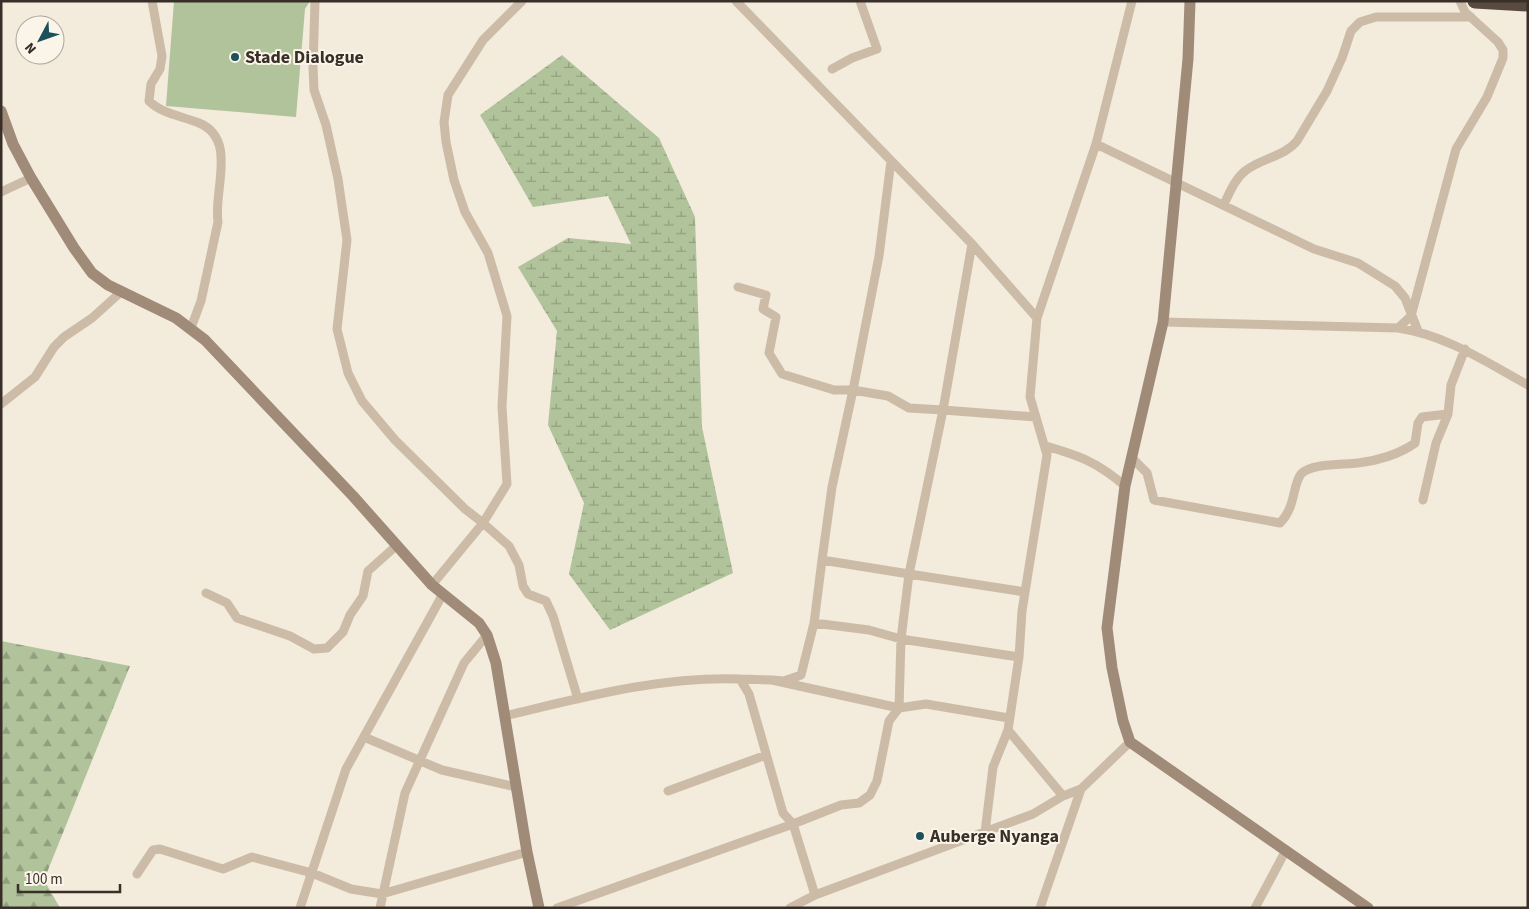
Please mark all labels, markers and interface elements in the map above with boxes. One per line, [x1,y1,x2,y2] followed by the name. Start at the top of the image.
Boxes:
[15,15,65,65] north arrow
[20,38,42,58] text: N
[245,45,364,70] place label: Stade Dialogue
[229,51,241,63] marker: Stade Dialogue
[929,824,1059,849] place label: Auberge Nyanga
[914,830,926,842] marker: Auberge Nyanga
[18,862,120,894] scale bar
[25,869,63,890] text: 100 m

